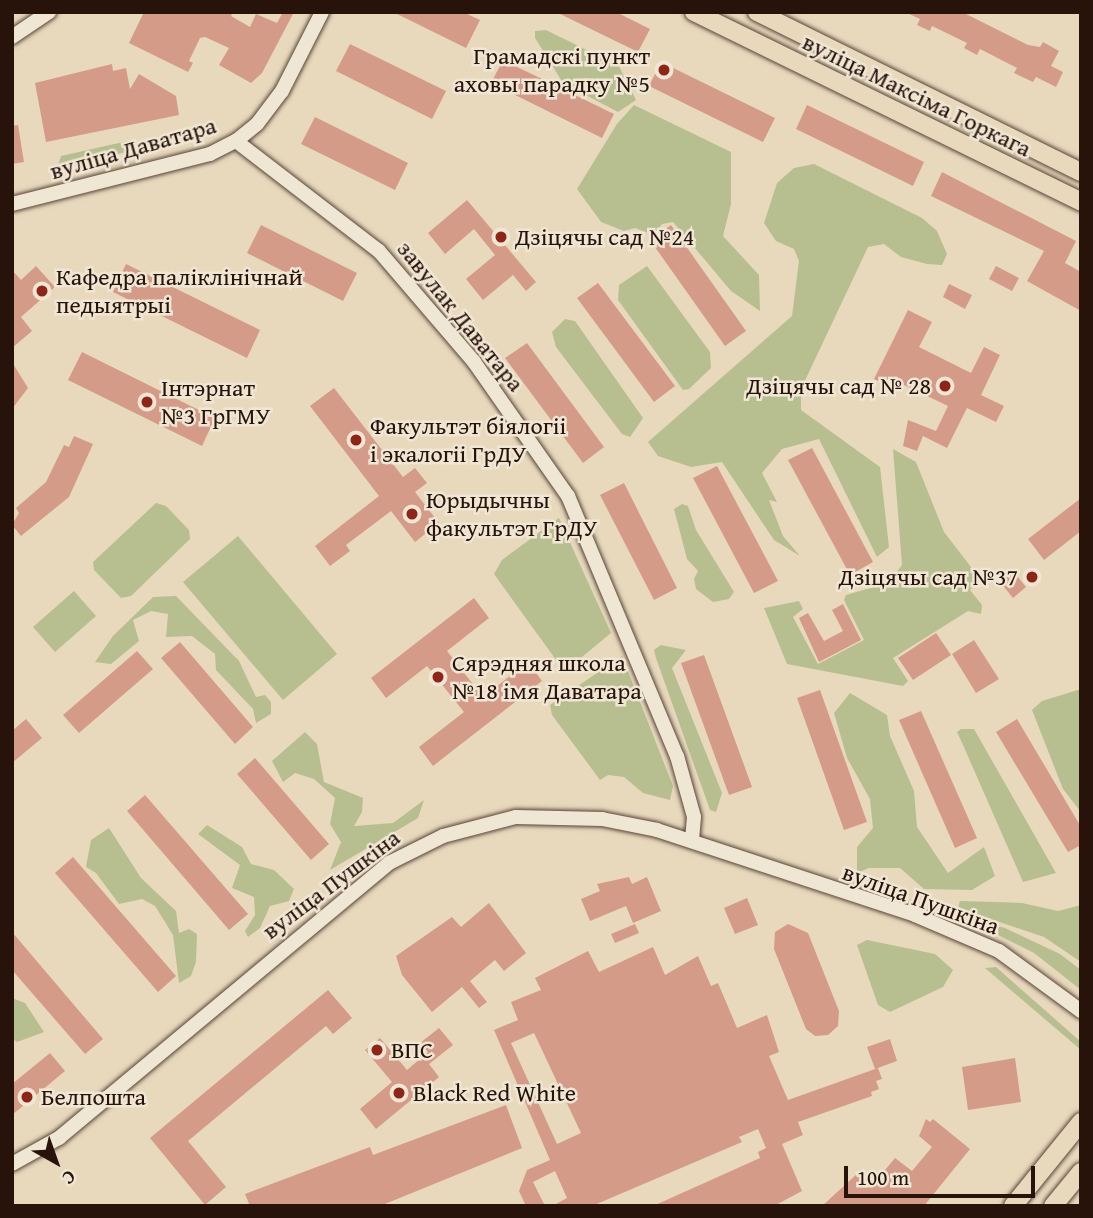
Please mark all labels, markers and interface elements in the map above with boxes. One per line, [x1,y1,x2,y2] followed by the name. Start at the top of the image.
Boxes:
[798,27,1036,163] street label: вуліца Максіма Горкага
[454,42,650,98] place label: Грамадскі пункт аховы парадку №5
[656,62,672,78] marker: Грамадскі пункт аховы парадку №5
[47,111,219,185] street label: вуліца Даватара
[515,223,694,251] place label: Дзіцячы сад №24
[493,229,509,245] marker: Дзіцячы сад №24
[391,235,531,397] street label: завулак Даватара
[56,263,303,319] place label: Кафедра паліклінічнай педыятрыі
[34,283,50,299] marker: Кафедра паліклінічнай педыятрыі
[746,372,931,400] place label: Дзіцячы сад № 28
[161,374,270,430] place label: Інтэрнат №3 ГрГМУ
[937,378,953,394] marker: Дзіцячы сад № 28
[139,394,155,410] marker: Інтэрнат №3 ГрГМУ
[370,412,566,468] place label: Факультэт біялогіі і экалогіі ГрДУ
[348,432,364,448] marker: Факультэт біялогіі і экалогіі ГрДУ
[426,486,597,542] place label: Юрыдычны факультэт ГрДУ
[404,506,420,522] marker: Юрыдычны факультэт ГрДУ
[839,563,1018,591] place label: Дзіцячы сад №37
[1024,569,1040,585] marker: Дзіцячы сад №37
[452,649,642,705] place label: Сярэдняя школа №18 імя Даватара
[430,669,446,685] marker: Сярэдняя школа №18 імя Даватара
[257,823,405,945] street label: вуліца Пушкіна
[839,857,1003,941] street label: вуліца Пушкіна
[391,1036,433,1064] place label: ВПС
[369,1042,385,1058] marker: ВПС
[413,1079,576,1107] place label: Black Red White
[41,1083,146,1111] place label: Белпошта
[391,1085,407,1101] marker: Black Red White
[19,1089,35,1105] marker: Белпошта
[21,1127,91,1197] north arrow
[848,1152,1039,1196] scale bar
[857,1162,909,1193] text: 100 m
[56,1164,83,1192] text: С

